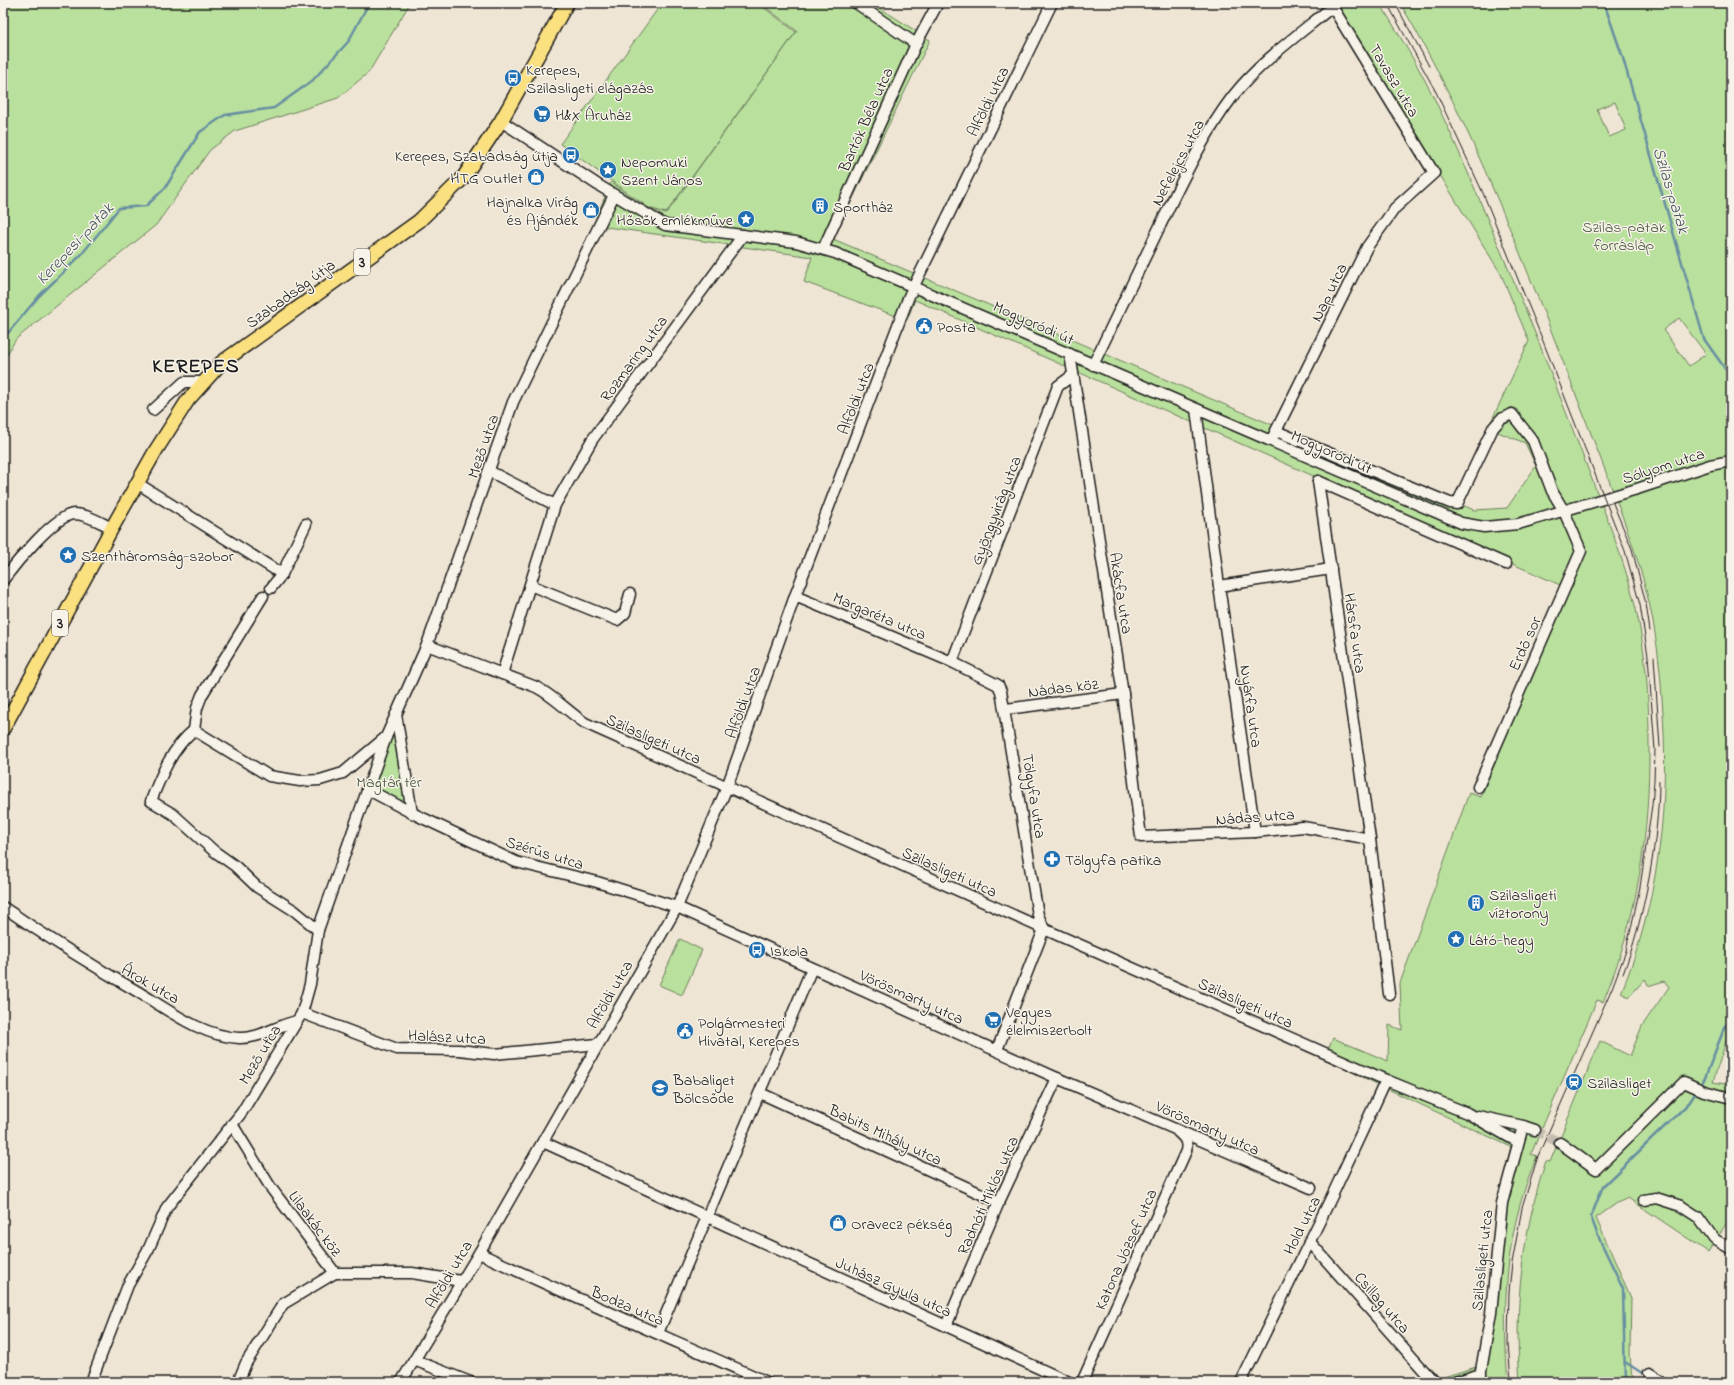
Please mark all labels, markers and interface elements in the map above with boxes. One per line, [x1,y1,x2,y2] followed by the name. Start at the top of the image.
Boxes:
[1362,40,1425,122] street label: Tavasz utca
[526,59,654,101] place label: Kerepes, Szilasligeti elágazás
[961,63,1016,141] street label: Alföldi utca
[833,64,901,177] street label: Bartók Béla utca
[503,68,523,88] bus stop icon: Kerepes, Szilasligeti elágazás
[532,104,552,124] supermarket icon: H&X Áruház
[555,104,631,128] place label: H&X Áruház
[1146,115,1212,211] street label: Nefelejcs utca
[1646,144,1696,238] water label: Szilas-patak
[395,145,558,169] place label: Kerepes, Szabadság útja
[561,145,581,165] bus stop icon: Kerepes, Szabadság útja
[621,151,703,193] place label: Nepomuki Szent János
[598,160,618,180] place icon: Nepomuki Szent János
[450,167,524,191] place label: HTG Outlet
[526,167,546,187] shop icon: HTG Outlet
[487,191,579,233] place label: Hajnalka Virág és Ajándék
[30,196,121,291] water label: Kerepesi-patak
[810,196,830,216] building icon: Sportház
[833,196,893,220] place label: Sportház
[581,200,601,220] shop icon: Hajnalka Virág és Ajándék
[617,209,734,233] place label: Hősők emlékműve
[736,209,756,229] place icon: Hősők emlékműve
[1582,216,1667,258] park label: Szilas-patak forrásláp
[354,249,370,275] road number: 3
[241,254,341,335] street label: Szabadság útja
[1305,260,1354,326] street label: Nap utca
[989,295,1078,353] street label: Mogyoródi út
[595,311,674,408] street label: Rozmaring utca
[914,316,934,336] public building icon: Posta
[937,316,976,340] place label: Posta
[152,353,240,382] district label: KEREPES
[832,359,882,438] street label: Alföldi utca
[462,411,506,482] street label: Mező utca
[1287,424,1376,482] street label: Mogyoródi út
[1619,442,1708,491] street label: Sólyom utca
[965,453,1029,569] street label: Gyöngyvirág utca
[58,545,78,565] place icon: Szentháromság-szobor
[81,545,234,569] place label: Szentháromság-szobor
[1102,551,1138,636] street label: Akácfa utca
[829,586,930,647] street label: Margaréta utca
[1337,592,1372,675] street label: Hársfa utca
[52,610,68,636] road number: 3
[1503,613,1548,675] street label: Erdő sor
[720,663,768,742] street label: Alföldi utca
[1232,663,1268,749] street label: Nyárfa utca
[1027,673,1100,705] street label: Nádas köz
[602,708,705,771] street label: Szilasligeti utca
[1014,752,1052,840] street label: Tölgyfa utca
[356,771,422,795] park label: Magtár tér
[1215,803,1295,833] street label: Nádas utca
[502,831,586,877] street label: Szérűs utca
[898,841,1001,904] street label: Szilasligeti utca
[1042,849,1062,869] pharmacy icon: Tölgyfa patika
[1065,849,1161,873] place label: Tölgyfa patika
[1489,884,1557,926] place label: Szilasligeti víztorony
[1466,893,1486,913] building icon: Szilasligeti víztorony
[1446,929,1466,949] place icon: Látó-hegy
[1469,929,1534,953] place label: Látó-hegy
[747,940,767,960] bus stop icon: Iskola
[770,940,808,964] place label: Iskola
[581,956,640,1034] street label: Alföldi utca
[116,958,184,1011] street label: Árok utca
[854,964,967,1032] street label: Vörösmarty utca
[1194,972,1297,1035] street label: Szilasligeti utca
[1005,1001,1093,1043] place label: Vegyes élelmiszerbolt
[983,1010,1003,1030] supermarket icon: Vegyes élelmiszerbolt
[698,1012,800,1054] place label: Polgármesteri Hivatal, Kerepes
[233,1021,288,1090] street label: Mező utca
[675,1021,695,1041] public building icon: Polgármesteri Hivatal, Kerepes
[407,1024,486,1052] street label: Halász utca
[672,1069,735,1111] place label: Babaliget Bölcsőde
[1564,1072,1584,1092] station icon: Szilasliget
[1587,1072,1652,1096] place label: Szilasliget
[650,1078,670,1098] school or university icon: Babaliget Bölcsőde
[1150,1095,1263,1163] street label: Vörösmarty utca
[824,1099,946,1173] street label: Babits Mihály utca
[952,1133,1026,1259] street label: Radnóti Miklós utca
[1089,1185,1164,1314] street label: Katona József utca
[282,1186,347,1262] street label: Lilaakác köz
[1278,1192,1328,1259] street label: Hold utca
[1466,1208,1500,1312] street label: Szilasligeti utca
[828,1213,848,1233] shop icon: Oravecz pékség
[851,1213,952,1237] place label: Oravecz pékség
[420,1236,479,1314] street label: Alföldi utca
[831,1251,955,1324] street label: Juhász Gyula utca
[1348,1267,1415,1340] street label: Csillag utca
[586,1280,668,1333] street label: Bodza utca

